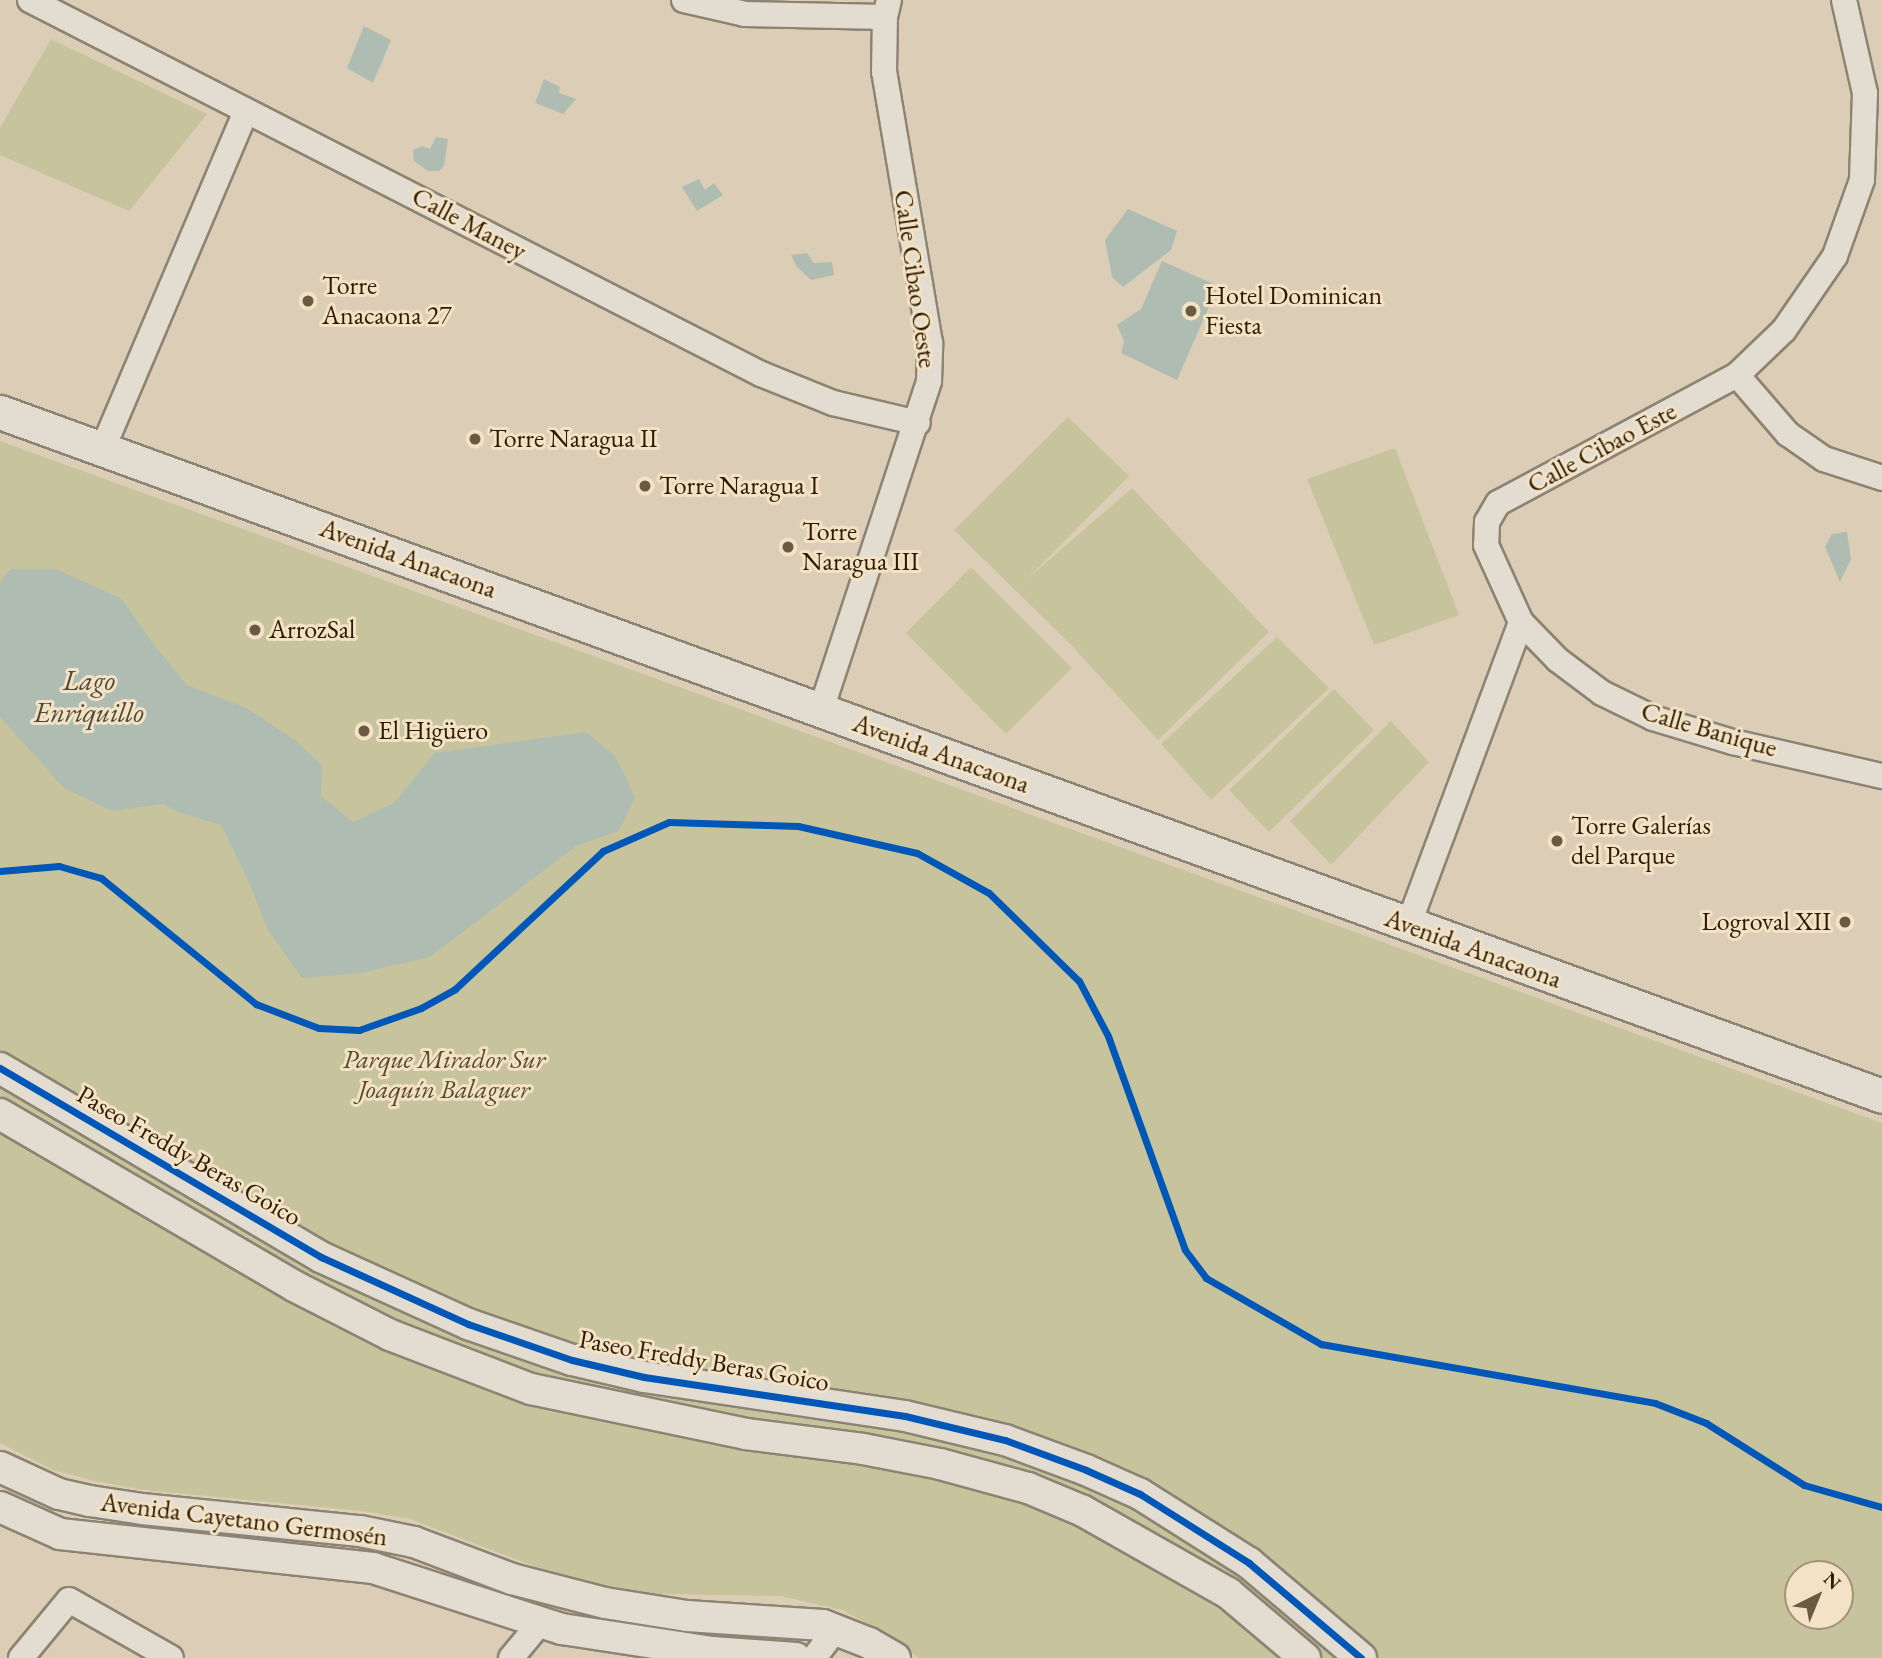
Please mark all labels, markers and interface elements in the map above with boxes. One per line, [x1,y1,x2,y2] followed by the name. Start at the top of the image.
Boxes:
[406,181,532,267] street label: Calle Maney
[887,188,943,370] street label: Calle Cibao Oeste
[322,270,452,332] place label: Torre Anacaona 27
[1205,280,1382,342] place label: Hotel Dominican Fiesta
[300,293,316,309] marker: Torre Anacaona 27
[1183,303,1199,319] marker: Hotel Dominican Fiesta
[1522,396,1682,500] street label: Calle Cibao Este
[489,423,658,455] place label: Torre Naragua II
[467,431,483,447] marker: Torre Naragua II
[659,470,819,502] place label: Torre Naragua I
[637,478,653,494] marker: Torre Naragua I
[316,513,500,605] street label: Avenida Anacaona
[802,516,919,578] place label: Torre Naragua III
[780,539,796,555] marker: Torre Naragua III
[269,614,355,646] place label: ArrozSal
[247,622,263,638] marker: ArrozSal
[34,663,144,729] water label: Lago Enriquillo
[1638,696,1780,764] street label: Calle Banique
[849,708,1033,800] street label: Avenida Anacaona
[378,715,488,747] place label: El Higüero
[356,723,372,739] marker: El Higüero
[1571,810,1711,872] place label: Torre Galerías del Parque
[1549,833,1565,849] marker: Torre Galerías del Parque
[1381,903,1565,995] street label: Avenida Anacaona
[1702,906,1831,938] place label: Logroval XII
[1837,914,1853,930] marker: Logroval XII
[343,1044,545,1106] park label: Parque Mirador Sur Joaquín Balaguer
[71,1079,307,1233] street label: Paseo Freddy Beras Goico
[576,1324,832,1398] street label: Paseo Freddy Beras Goico
[99,1487,389,1553] street label: Avenida Cayetano Germosén
[1784,1560,1854,1630] north arrow
[1818,1566,1846,1595] text: N

